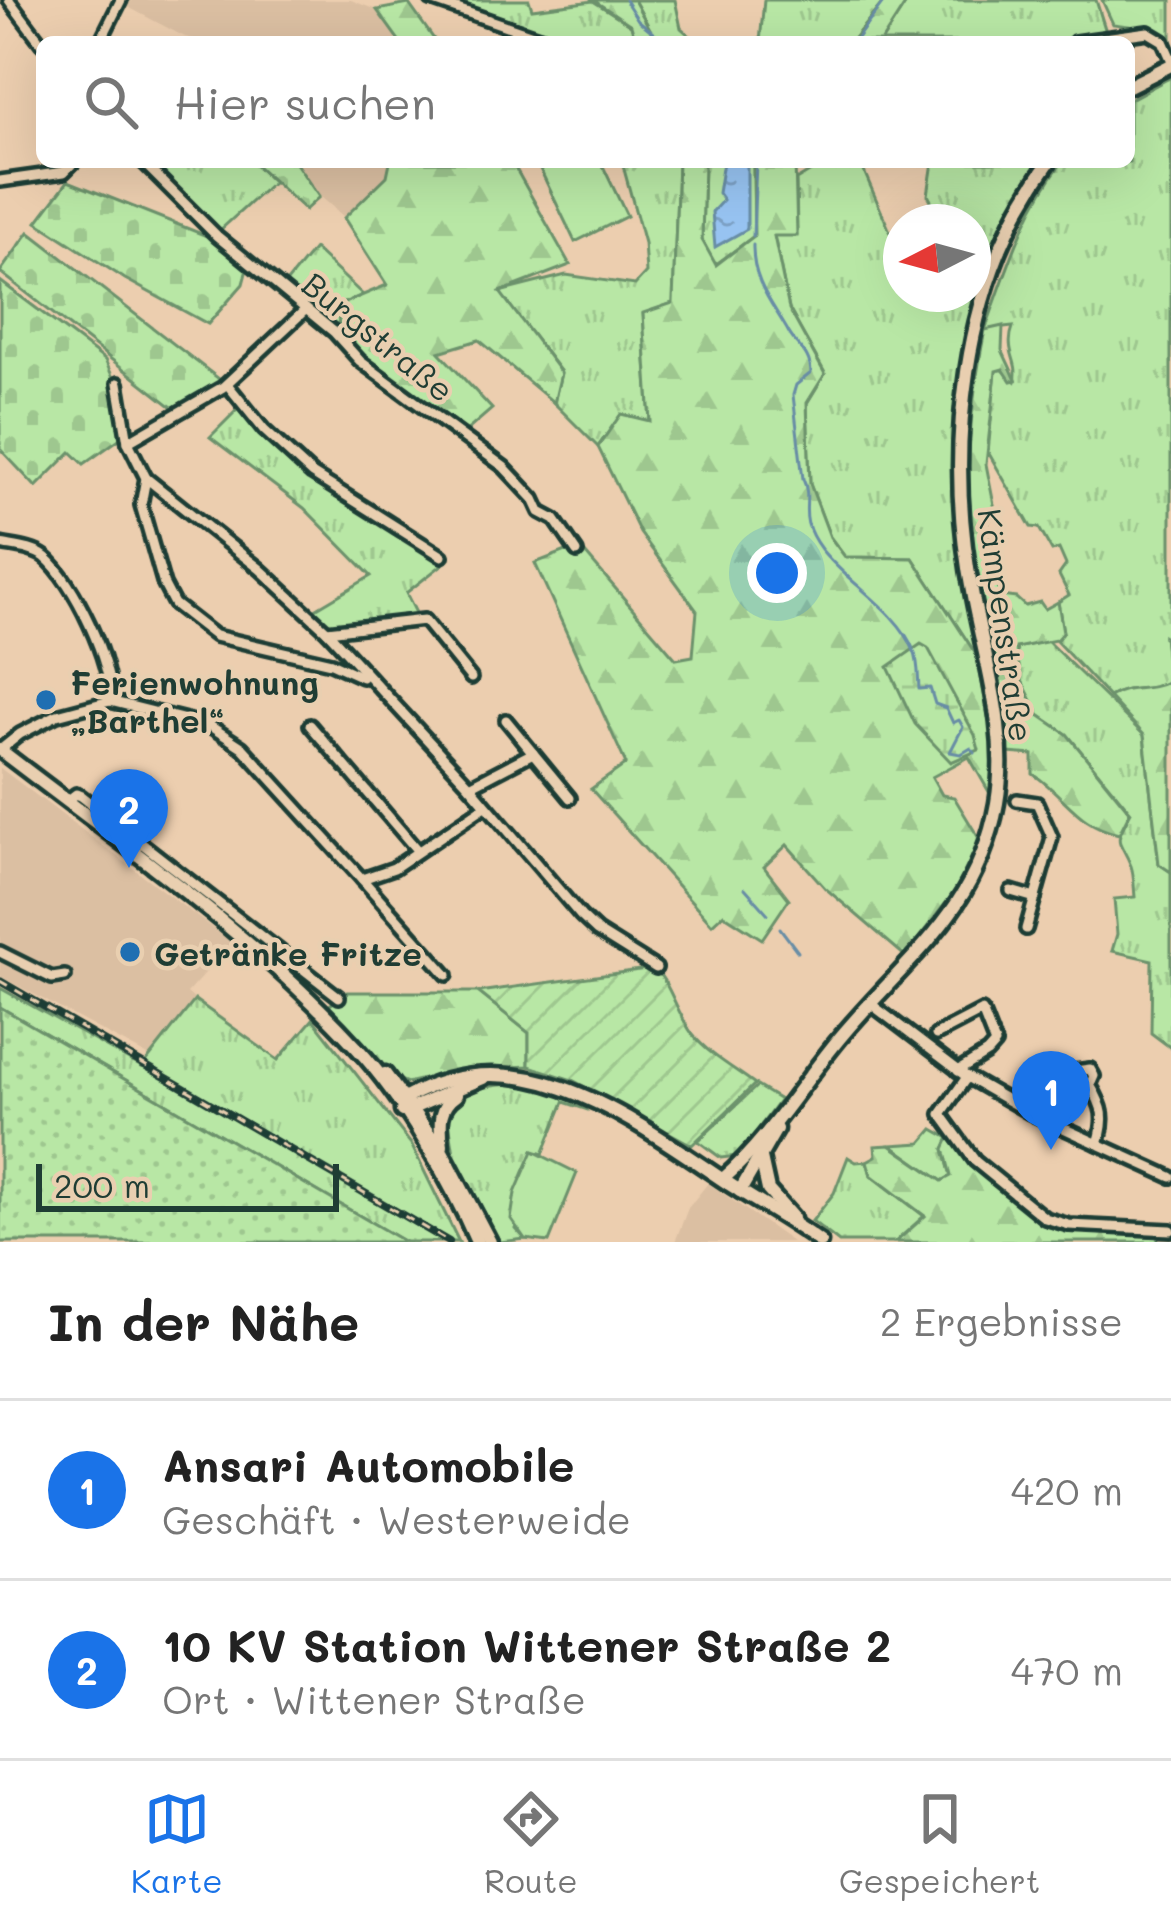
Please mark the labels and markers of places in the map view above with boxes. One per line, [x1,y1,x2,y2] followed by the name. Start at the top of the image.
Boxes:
[70,660,319,741] place label: Ferienwohnung „Barthel“
[33,687,59,713] marker: Ferienwohnung „Barthel“
[90,769,168,868] pin: 2
[154,931,422,974] place label: Getränke Fritze
[117,939,143,965] marker: Getränke Fritze
[1012,1051,1090,1150] pin: 1

